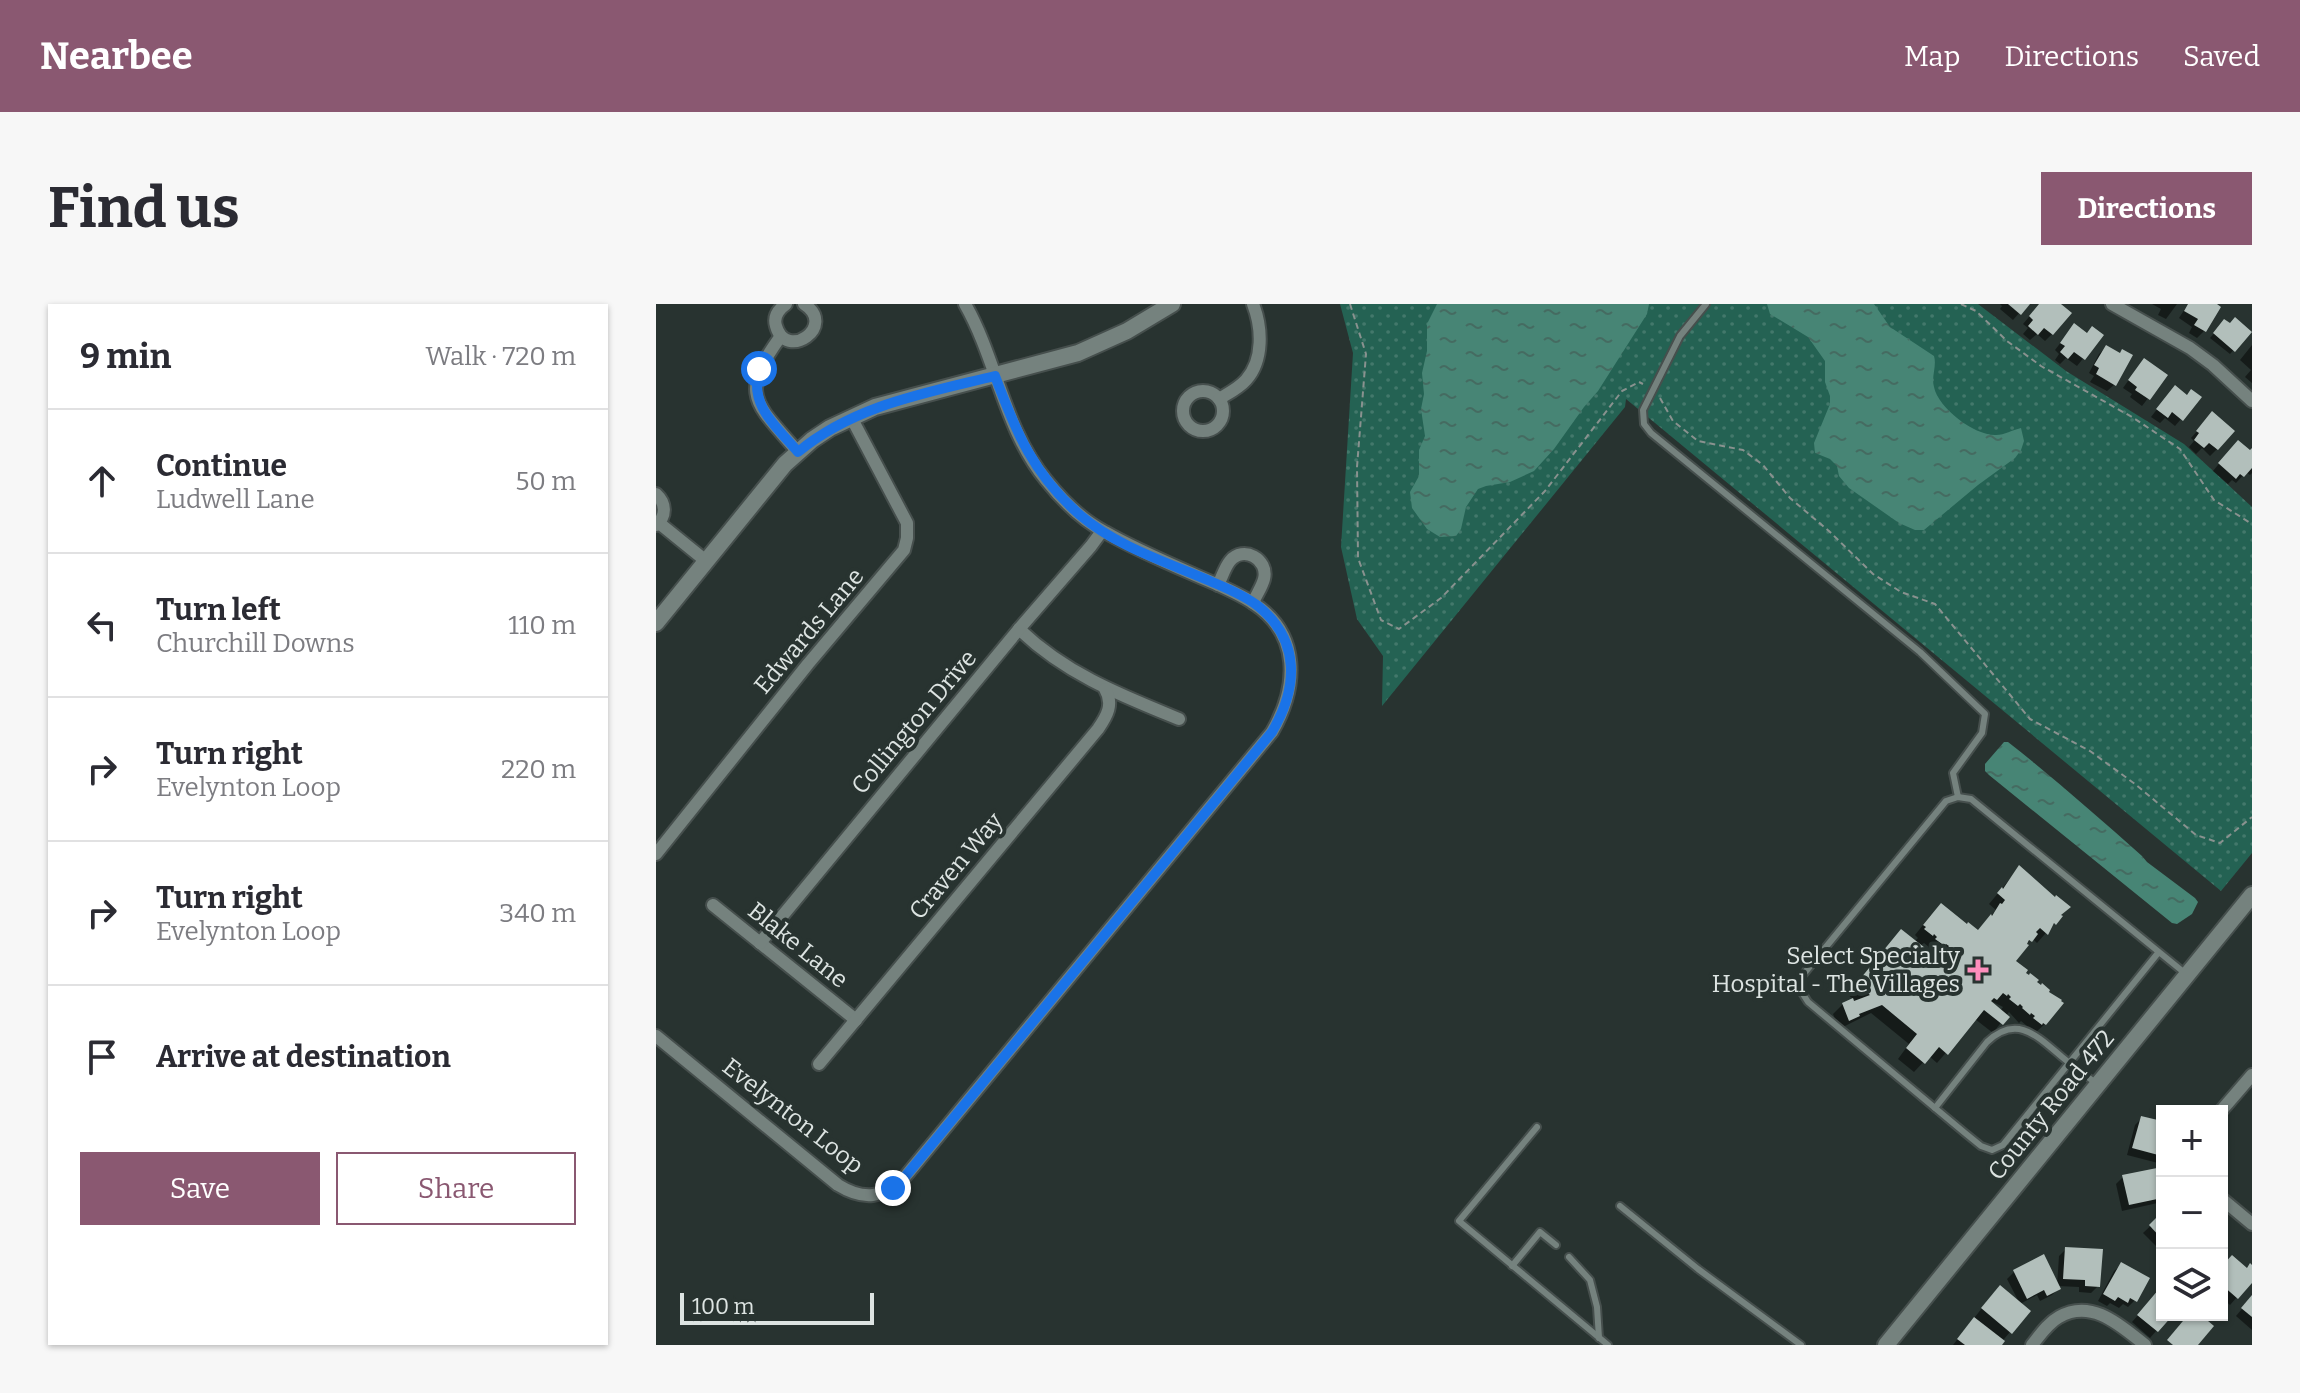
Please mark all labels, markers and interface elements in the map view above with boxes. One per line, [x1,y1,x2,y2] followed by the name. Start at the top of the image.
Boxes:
[40,33,193,79] text: Nearbee
[1904,40,1960,73] text: Map
[2004,40,2139,73] text: Directions
[2183,40,2260,73] text: Saved
[2041,172,2252,245] button: Directions
[48,175,240,242] text: Find us
[80,336,171,377] text: 9 min
[426,341,576,372] text: Walk · 720 m
[741,351,777,387] route start
[156,448,287,484] text: Continue
[80,459,124,503] icon: ahead
[515,466,576,497] text: 50 m
[156,484,315,515] text: Ludwell Lane
[748,563,870,699] street label: Edwards Lane
[156,592,281,628] text: Turn left
[80,603,124,647] icon: left
[508,610,576,641] text: 110 m
[156,628,355,659] text: Churchill Downs
[846,644,982,800] street label: Collington Drive
[156,736,303,772] text: Turn right
[80,747,124,791] icon: right
[501,754,576,785] text: 220 m
[156,772,341,803] text: Evelynton Loop
[903,807,1009,925] street label: Craven Way
[156,880,303,916] text: Turn right
[80,891,124,935] icon: right
[743,896,853,994] street label: Blake Lane
[499,898,576,929] text: 340 m
[156,916,341,947] text: Evelynton Loop
[1712,942,1960,998] place label: Select Specialty Hospital - The Villages
[1967,959,1989,981] marker: Select Specialty Hospital - The Villages
[1982,1024,2120,1186] street label: County Road 472
[80,1035,124,1079] icon: arrive
[156,1039,451,1075] text: Arrive at destination
[717,1052,869,1180] street label: Evelynton Loop
[2156,1105,2228,1321] map controls
[2156,1105,2228,1177] button: +
[80,1152,320,1225] button: Save
[336,1152,576,1225] button: Share
[875,1170,911,1206] route end
[2156,1177,2228,1249] button: −
[2156,1249,2228,1321] button: layers
[680,1289,874,1325] scale bar
[692,1293,755,1320] text: 100 m

